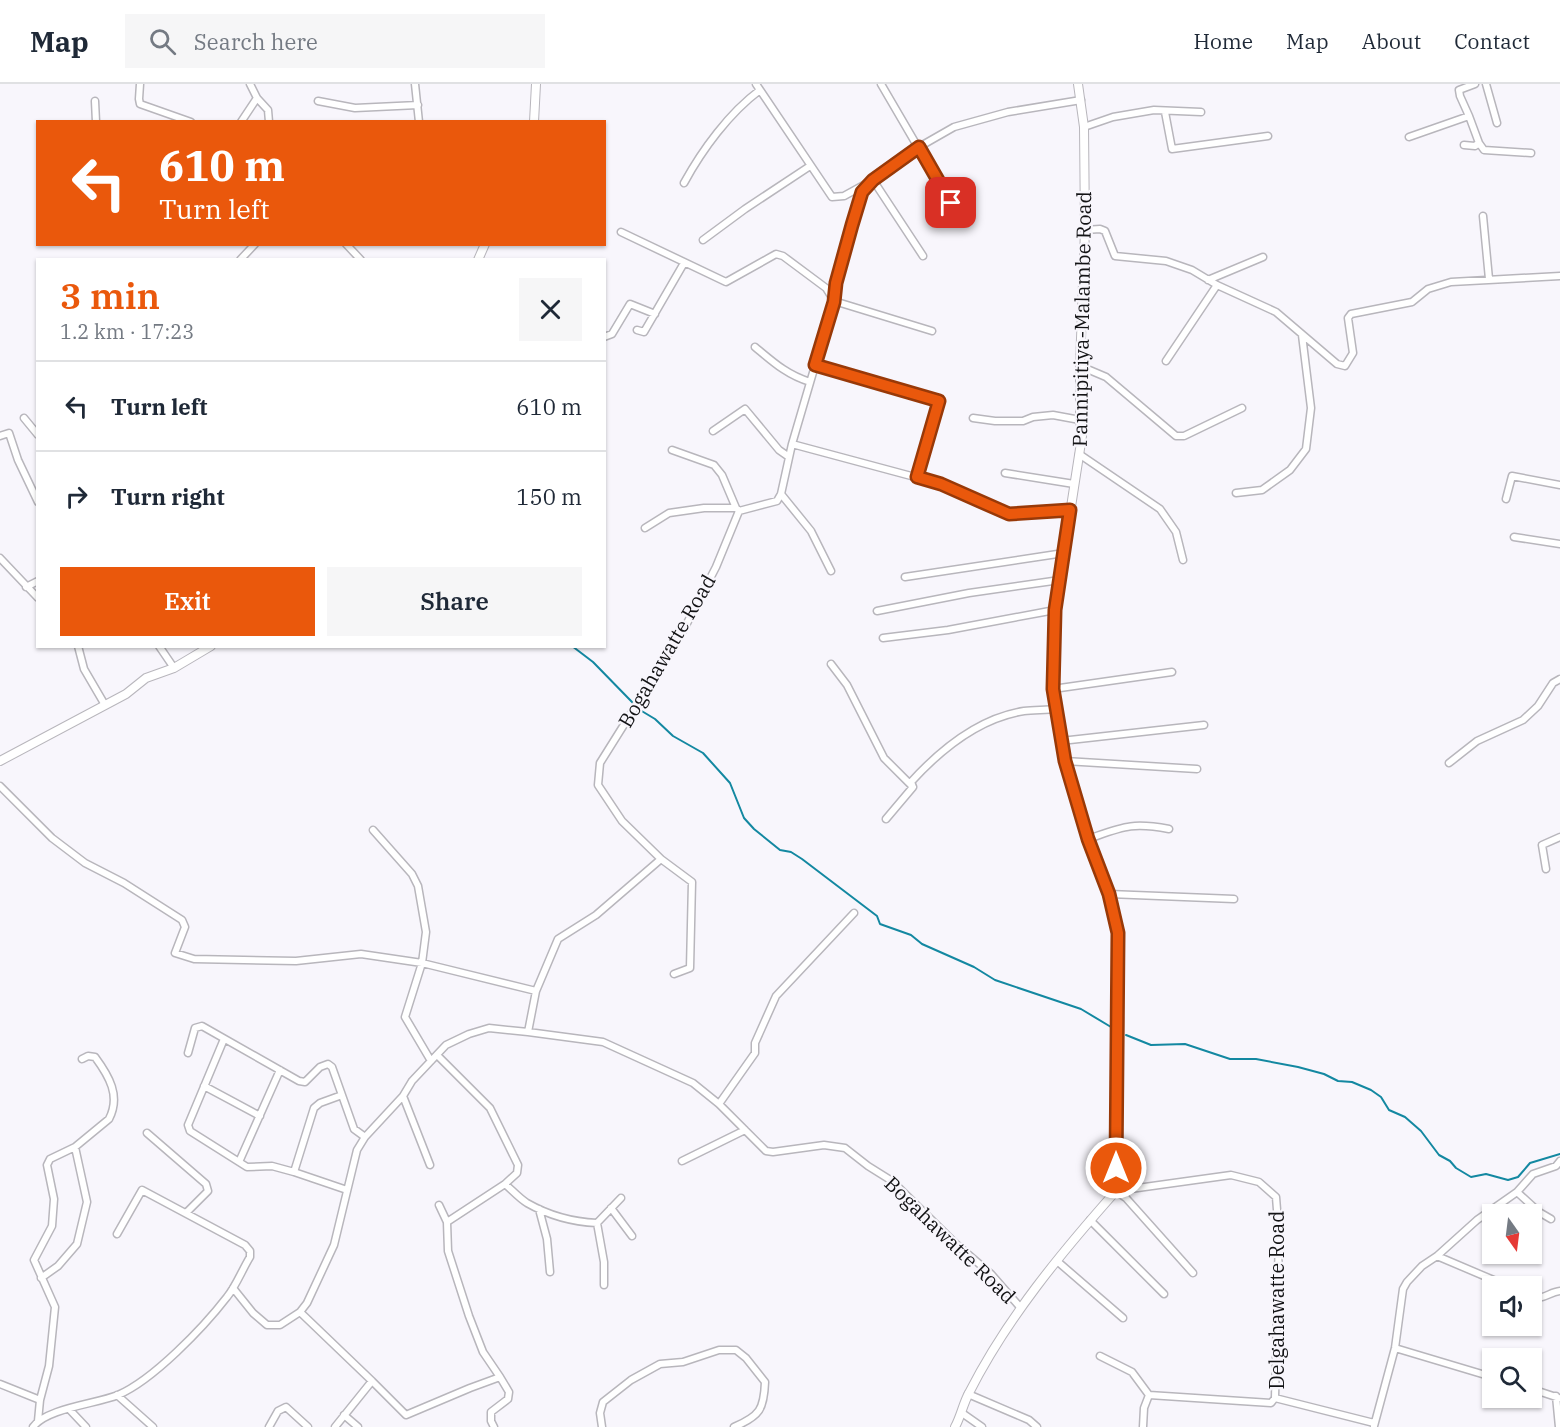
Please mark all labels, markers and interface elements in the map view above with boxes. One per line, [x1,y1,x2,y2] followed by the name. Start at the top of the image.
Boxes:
[125,14,545,68] search box
[30,23,89,60] text: Map
[146,25,179,58] icon: search
[194,27,318,56] text: Search here
[1193,27,1253,55] text: Home
[1286,27,1329,55] text: Map
[1362,27,1421,55] text: About
[1454,27,1530,55] text: Contact
[159,138,285,193] text: 610 m
[60,144,138,222] icon: left
[925,177,976,228] pin
[934,186,967,219] icon: arrive
[159,191,270,226] text: Turn left
[1066,191,1097,447] street label: Pannipitiya-Malambe Road
[60,272,160,319] text: 3 min
[519,278,582,341] button: close
[60,318,194,345] text: 1.2 km · 17:23
[60,390,93,423] icon: left
[111,392,207,421] text: Turn left
[516,392,582,421] text: 610 m
[60,480,93,513] icon: right
[111,482,225,511] text: Turn right
[516,482,582,511] text: 150 m
[60,567,315,636] button: Exit
[327,567,582,636] button: Share
[612,569,721,732] street label: Bogahawatte Road
[1084,1136,1148,1200] position arrow
[879,1170,1022,1309] street label: Bogahawatte Road
[1482,1204,1542,1264] north arrow
[1482,1204,1542,1408] map controls
[1263,1211,1290,1389] street label: Delgahawatte Road
[1482,1276,1542,1336] button: sound
[1482,1348,1542,1408] button: search

